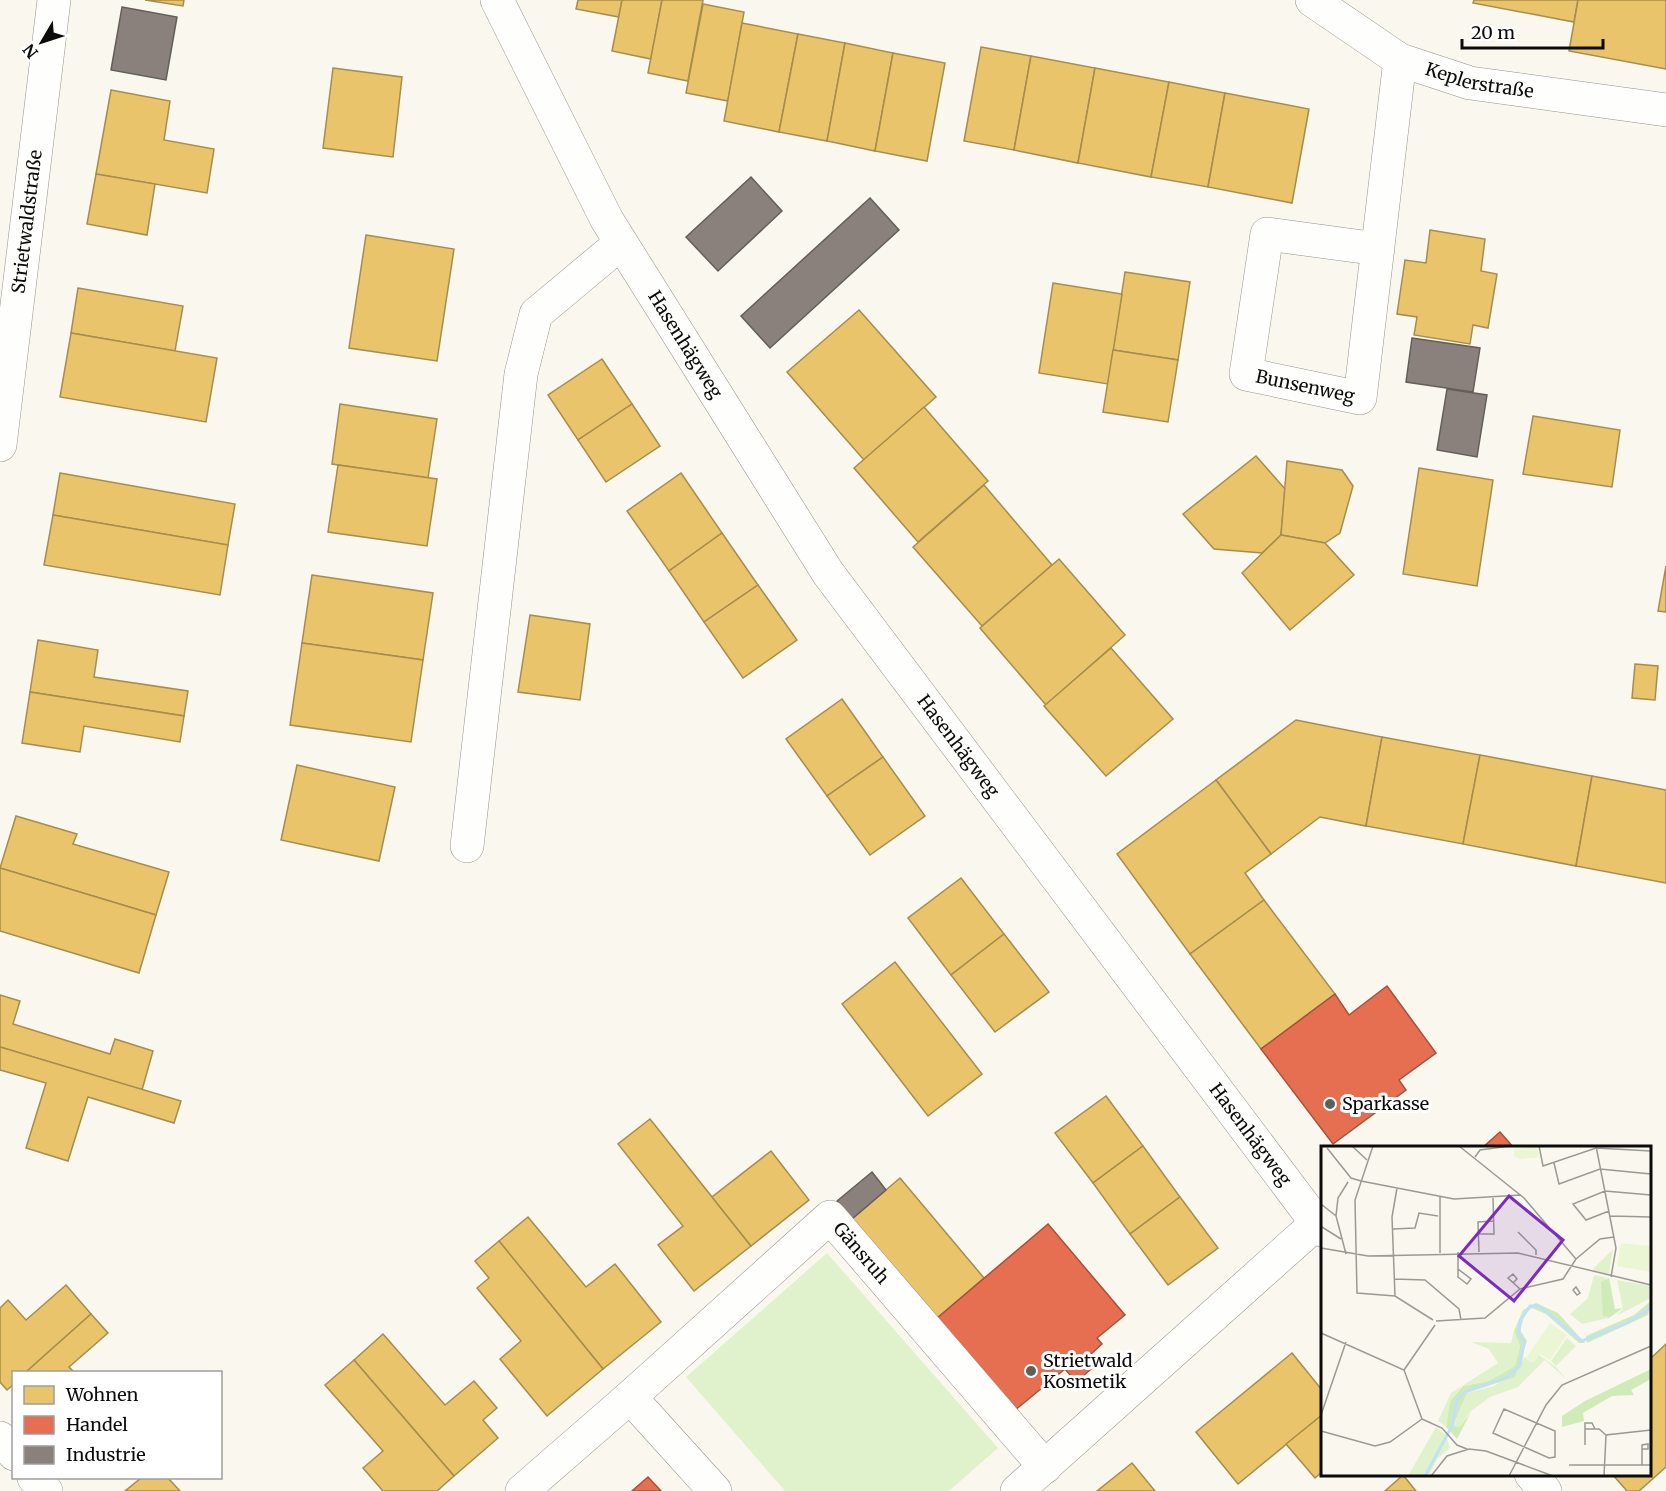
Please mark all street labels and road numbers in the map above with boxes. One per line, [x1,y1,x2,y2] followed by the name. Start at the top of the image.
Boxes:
[1422,57,1535,103] street label: Keplerstraße
[6,148,47,295] street label: Strietwaldstraße
[643,286,728,403] street label: Hasenhägweg
[1254,364,1357,408] street label: Bunsenweg
[913,690,1005,802] street label: Hasenhägweg
[1205,1078,1297,1190] street label: Hasenhägweg
[829,1217,895,1289] street label: Gänsruh

